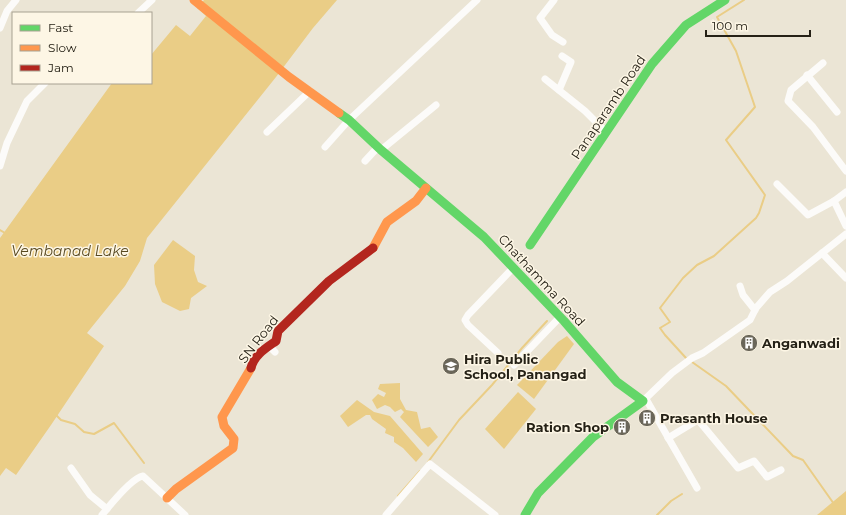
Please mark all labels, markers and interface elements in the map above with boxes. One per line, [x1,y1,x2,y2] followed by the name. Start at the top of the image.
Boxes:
[12,12,152,84] legend
[706,12,810,38] scale bar
[712,18,748,33] text: 100 m
[48,20,73,35] text: Fast
[48,40,77,55] text: Slow
[567,52,649,162] street label: Panaparamb Road
[47,60,74,75] text: Jam
[495,231,589,329] street label: Chathamma Road
[11,242,129,260] water label: Vembanad Lake
[234,312,282,366] street label: SN Road
[739,333,759,353] building icon: Anganwadi
[761,335,840,351] place label: Anganwadi
[464,351,587,382] place label: Hira Public School, Panangad
[441,356,461,376] school or university icon: Hira Public School, Panangad
[637,408,657,428] building icon: Prasanth House
[660,410,768,426] place label: Prasanth House
[612,417,632,437] building icon: Ration Shop
[526,419,609,435] place label: Ration Shop

